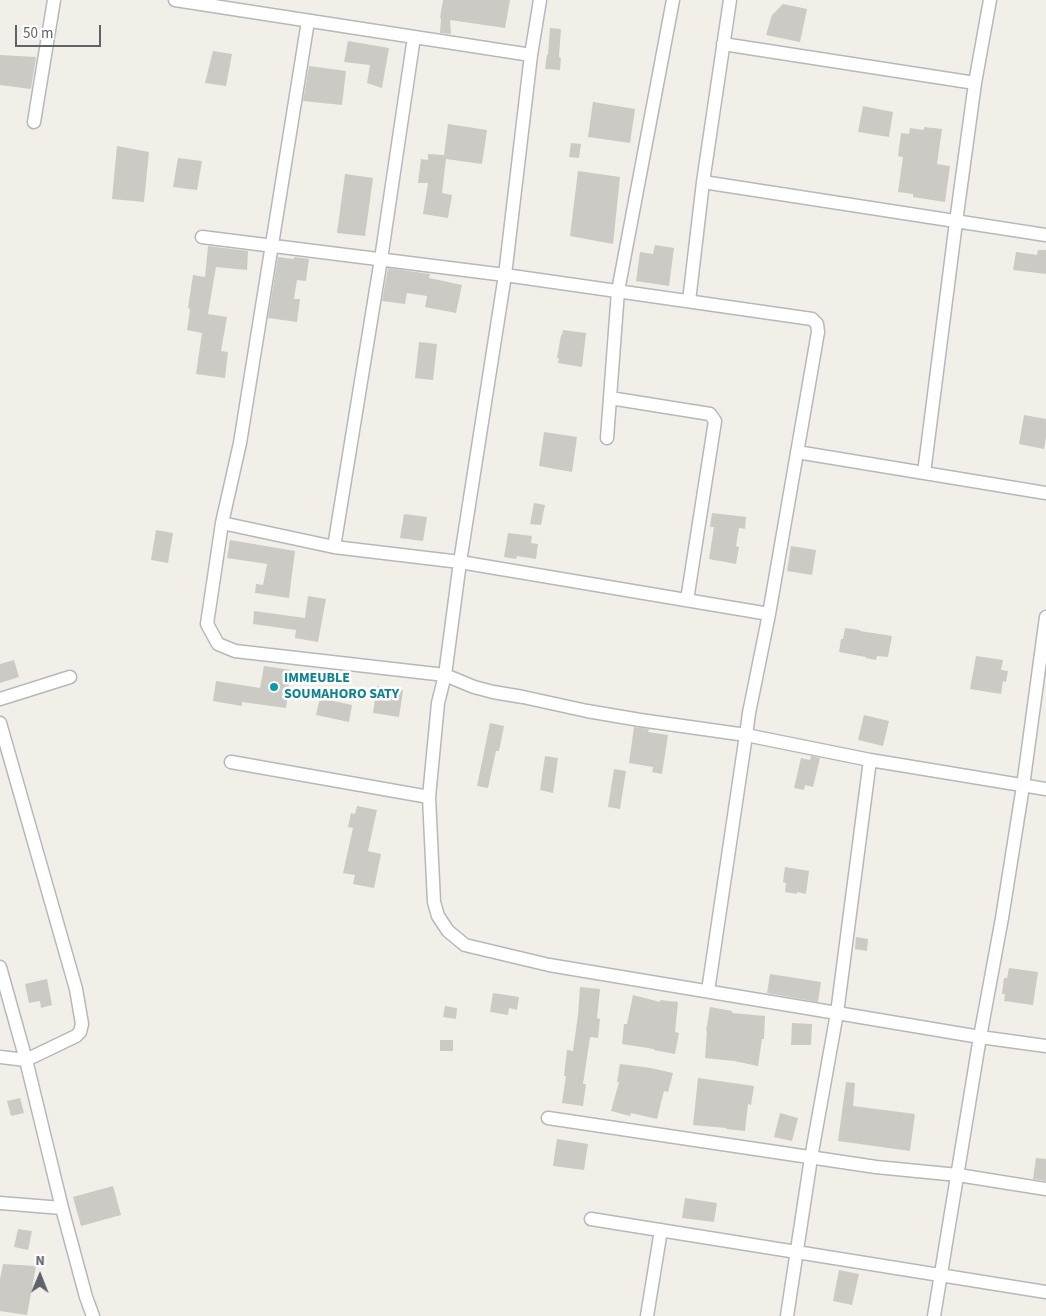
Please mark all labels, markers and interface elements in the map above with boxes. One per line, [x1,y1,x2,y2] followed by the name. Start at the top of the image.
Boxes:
[18,15,104,47] scale bar
[23,23,53,44] text: 50 m
[284,671,399,704] place label: IMMEUBLE SOUMAHORO SATY
[268,681,280,693] marker: IMMEUBLE SOUMAHORO SATY
[15,1251,65,1301] north arrow
[35,1251,45,1271] text: N

